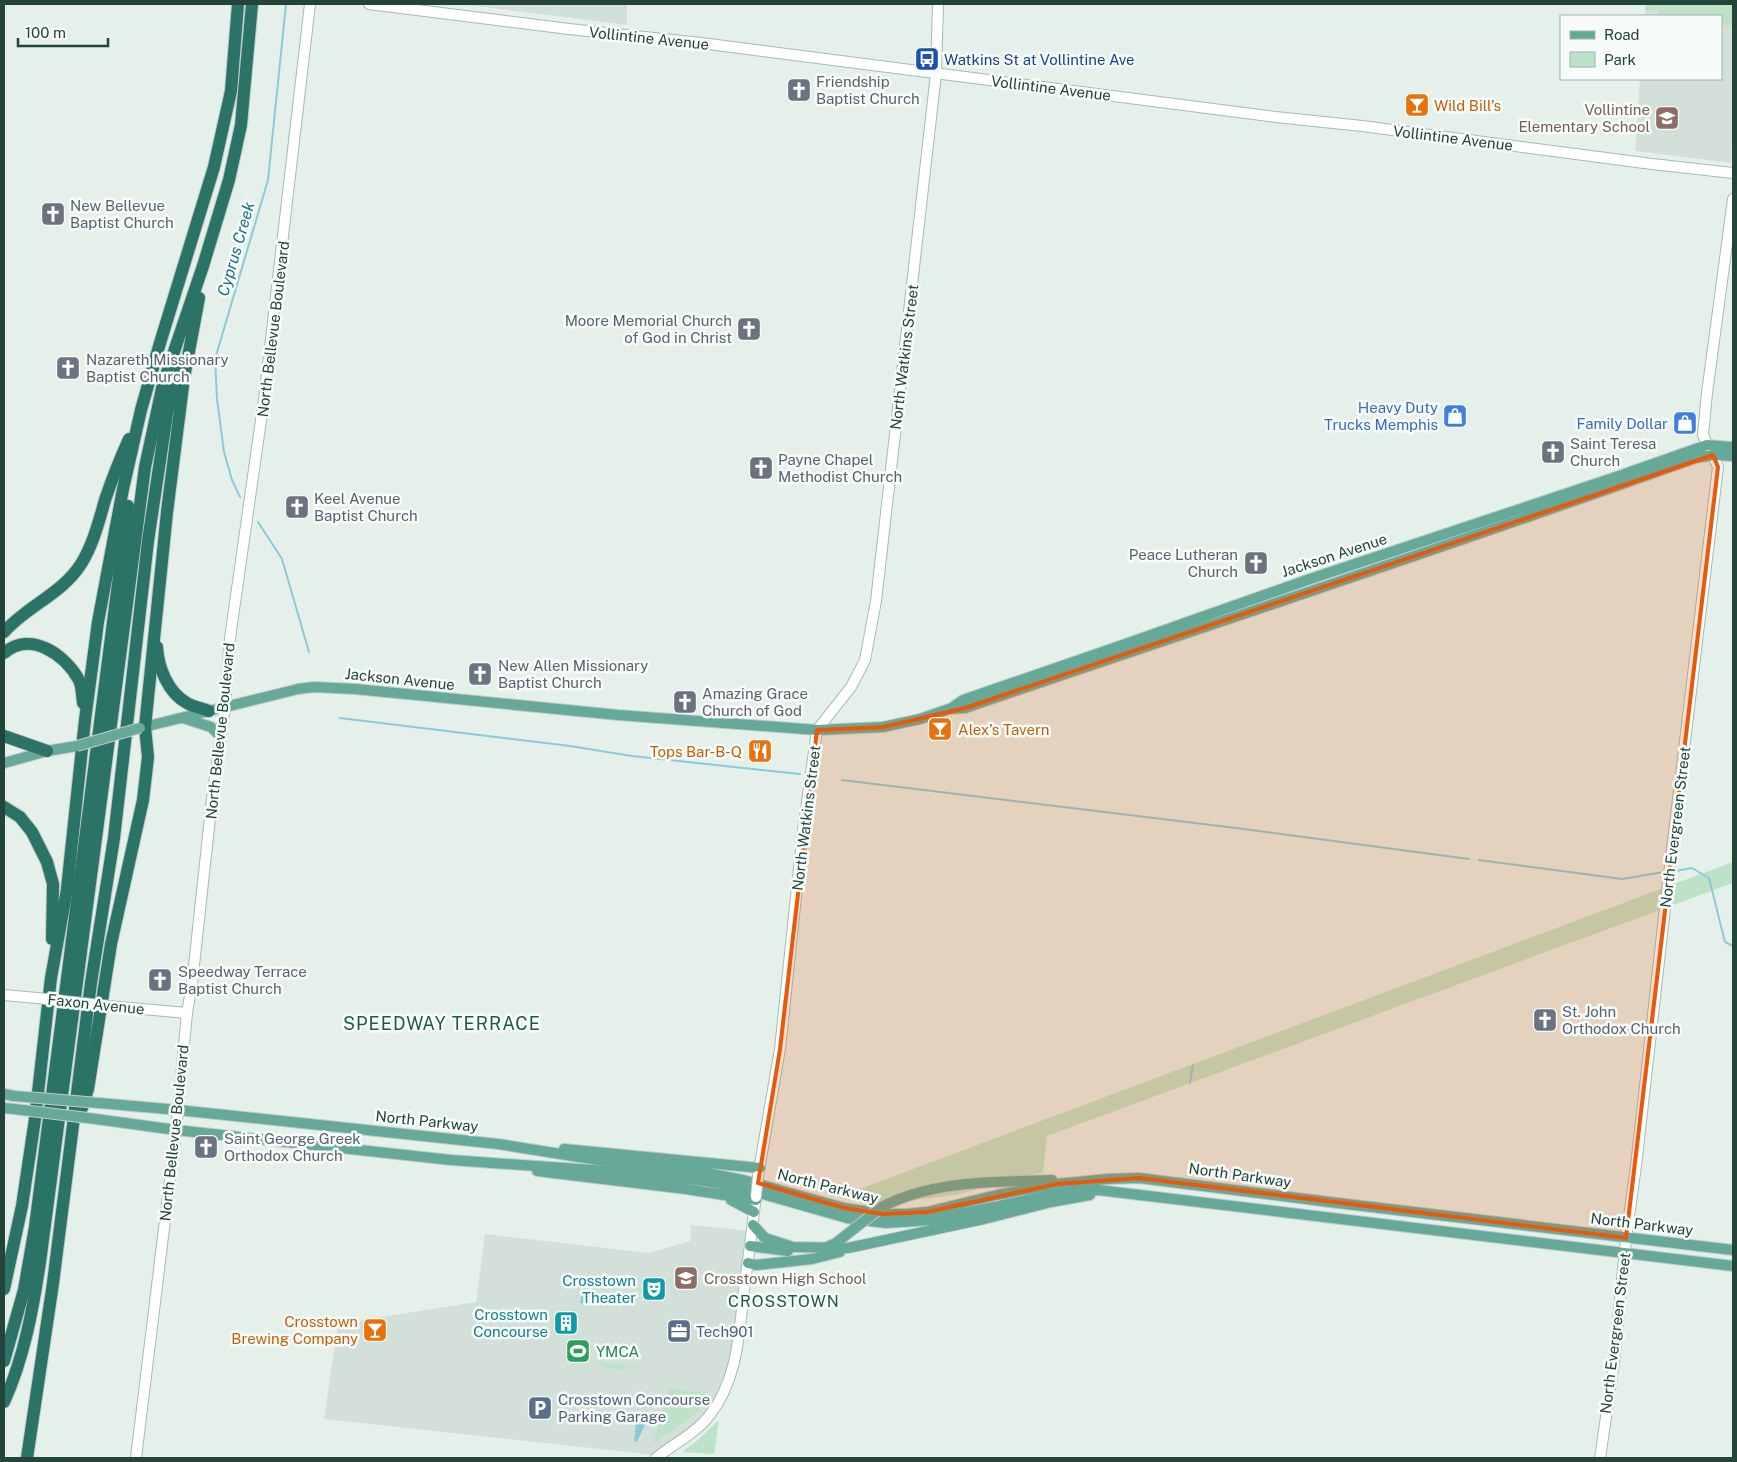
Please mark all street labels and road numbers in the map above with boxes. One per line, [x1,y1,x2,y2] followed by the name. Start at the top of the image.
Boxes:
[588,23,710,53] street label: Vollintine Avenue
[990,72,1112,104] street label: Vollintine Avenue
[1392,122,1514,154] street label: Vollintine Avenue
[254,240,292,418] street label: North Bellevue Boulevard
[887,283,921,431] street label: North Watkins Street
[1279,530,1389,580] street label: Jackson Avenue
[202,642,238,820] street label: North Bellevue Boulevard
[344,665,456,693] street label: Jackson Avenue
[789,744,823,892] street label: North Watkins Street
[1657,745,1693,909] street label: North Evergreen Street
[47,990,145,1018] street label: Faxon Avenue
[156,1044,192,1222] street label: North Bellevue Boulevard
[375,1107,479,1135] street label: North Parkway
[1188,1159,1292,1191] street label: North Parkway
[776,1165,880,1207] street label: North Parkway
[1590,1209,1694,1239] street label: North Parkway
[1597,1251,1633,1415] street label: North Evergreen Street

